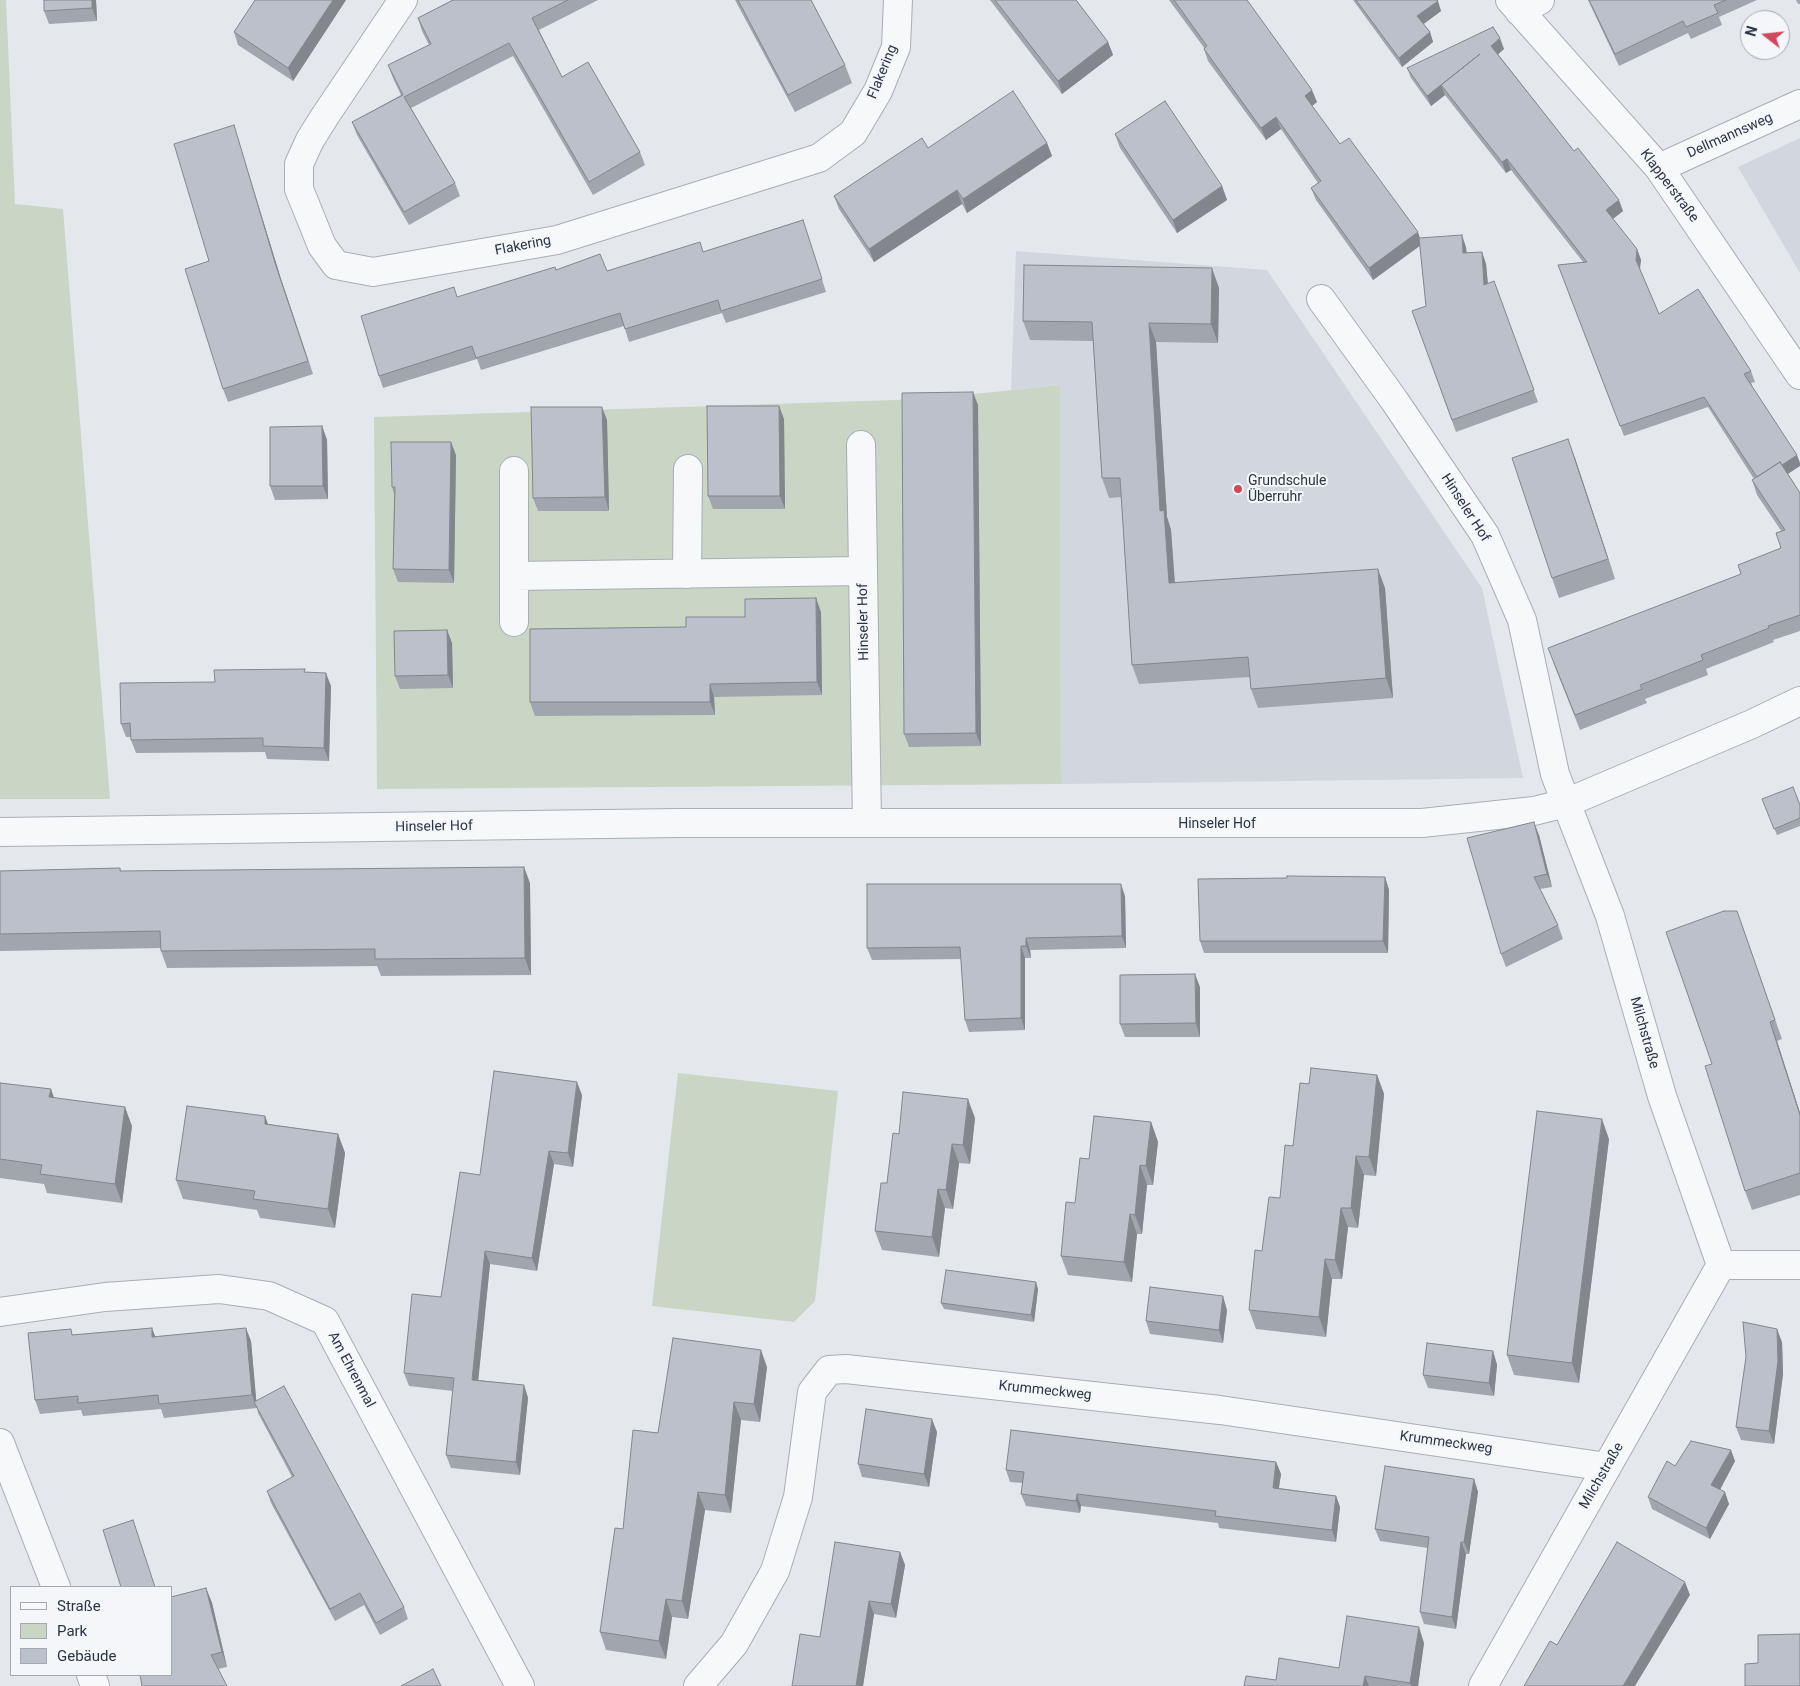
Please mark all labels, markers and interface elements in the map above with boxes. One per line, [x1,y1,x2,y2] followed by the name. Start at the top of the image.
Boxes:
[1740,10,1790,60] north arrow
[1742,24,1761,38] text: N
[865,42,901,102] street label: Flakering
[1685,110,1775,162] street label: Dellmannsweg
[1636,146,1702,226] street label: Klapperstraße
[493,232,553,260] street label: Flakering
[1437,471,1493,545] street label: Hinseler Hof
[1248,473,1326,506] place label: Grundschule Überruhr
[1232,483,1244,495] marker: Grundschule Überruhr
[855,583,873,661] street label: Hinseler Hof
[1178,816,1256,832] street label: Hinseler Hof
[395,818,473,836] street label: Hinseler Hof
[1626,995,1662,1071] street label: Milchstraße
[324,1329,378,1411] street label: Am Ehrenmal
[998,1378,1092,1404] street label: Krummeckweg
[1399,1428,1493,1458] street label: Krummeckweg
[1576,1440,1628,1512] street label: Milchstraße
[10,1586,172,1676] legend
[57,1597,101,1615] text: Straße
[57,1622,87,1640] text: Park
[57,1647,116,1665] text: Gebäude

